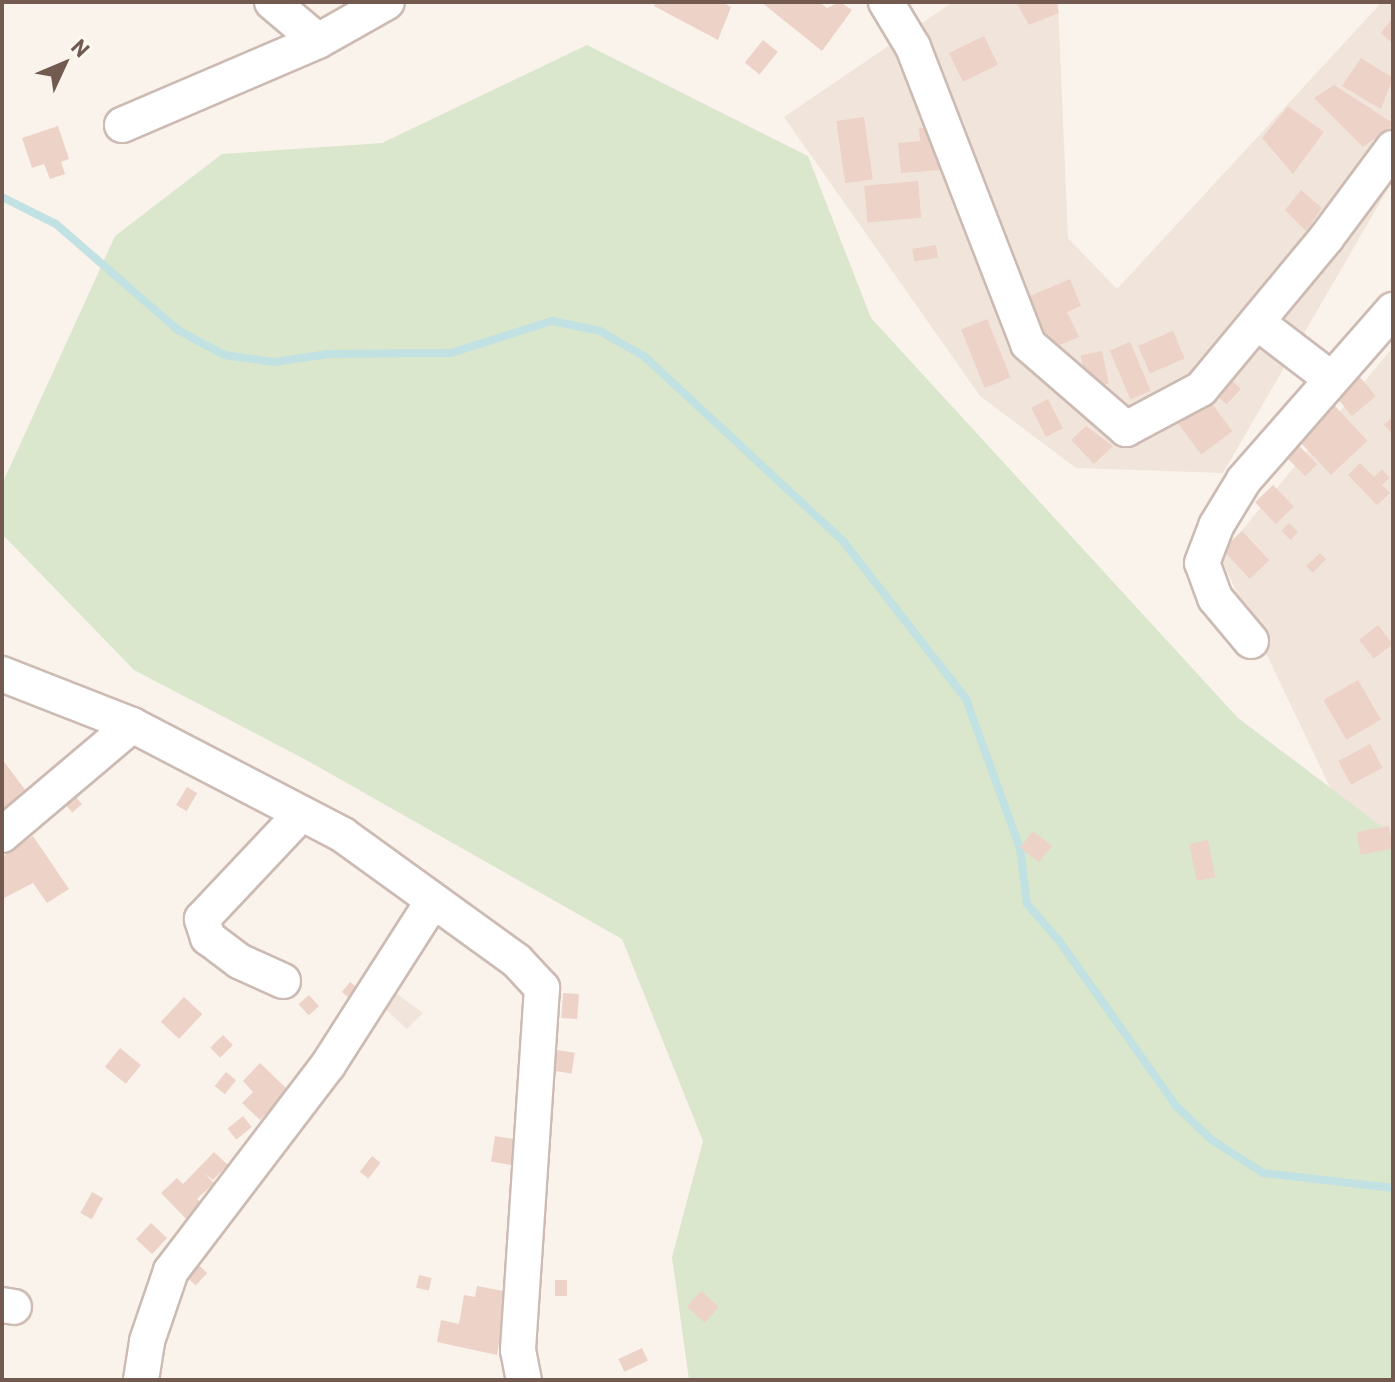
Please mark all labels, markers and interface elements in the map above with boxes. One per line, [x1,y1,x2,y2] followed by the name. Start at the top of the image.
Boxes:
[24,24,104,104] north arrow
[67,33,96,62] text: N

